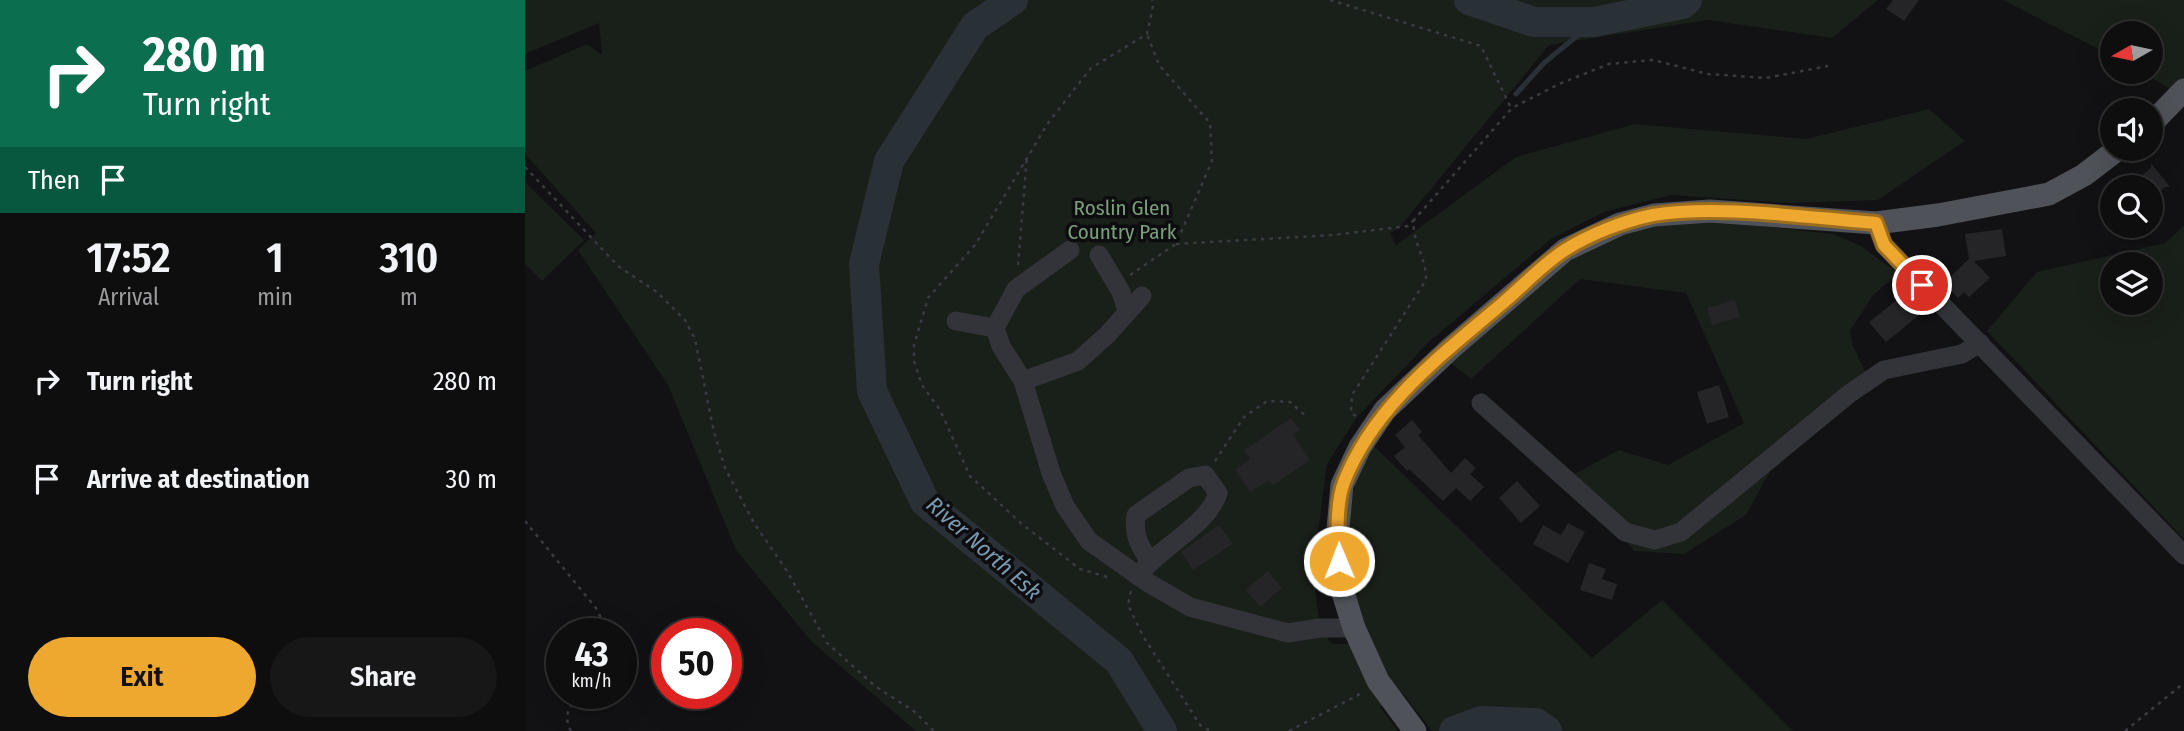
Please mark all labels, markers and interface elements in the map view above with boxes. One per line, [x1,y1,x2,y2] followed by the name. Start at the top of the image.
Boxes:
[2100,21,2163,84] north arrow
[2100,21,2163,315] map controls
[143,25,266,84] text: 280 m
[28,28,119,119] icon: right
[143,85,270,123] text: Turn right
[2100,98,2163,161] button: sound
[94,161,132,199] icon: arrive
[28,165,80,196] text: Then
[2100,175,2163,238] button: search
[1067,195,1177,245] park label: Roslin Glen Country Park
[87,233,171,283] text: 17:52
[266,233,284,283] text: 1
[379,233,438,283] text: 310
[2100,252,2163,315] button: layers
[1892,255,1952,315] pin
[1903,266,1941,304] icon: arrive
[98,283,159,311] text: Arrival
[257,283,293,311] text: min
[400,283,418,311] text: m
[28,362,66,400] icon: right
[87,366,193,397] text: Turn right
[433,366,497,397] text: 280 m
[28,460,66,498] icon: arrive
[87,464,310,495] text: Arrive at destination
[446,464,497,495] text: 30 m
[921,490,1047,606] water label: River North Esk
[1302,524,1376,598] position arrow
[651,618,742,709] speed limit sign: 50
[574,633,609,675] text: 43
[28,637,256,717] button: Exit
[270,637,497,717] button: Share
[571,670,612,692] text: km/h

